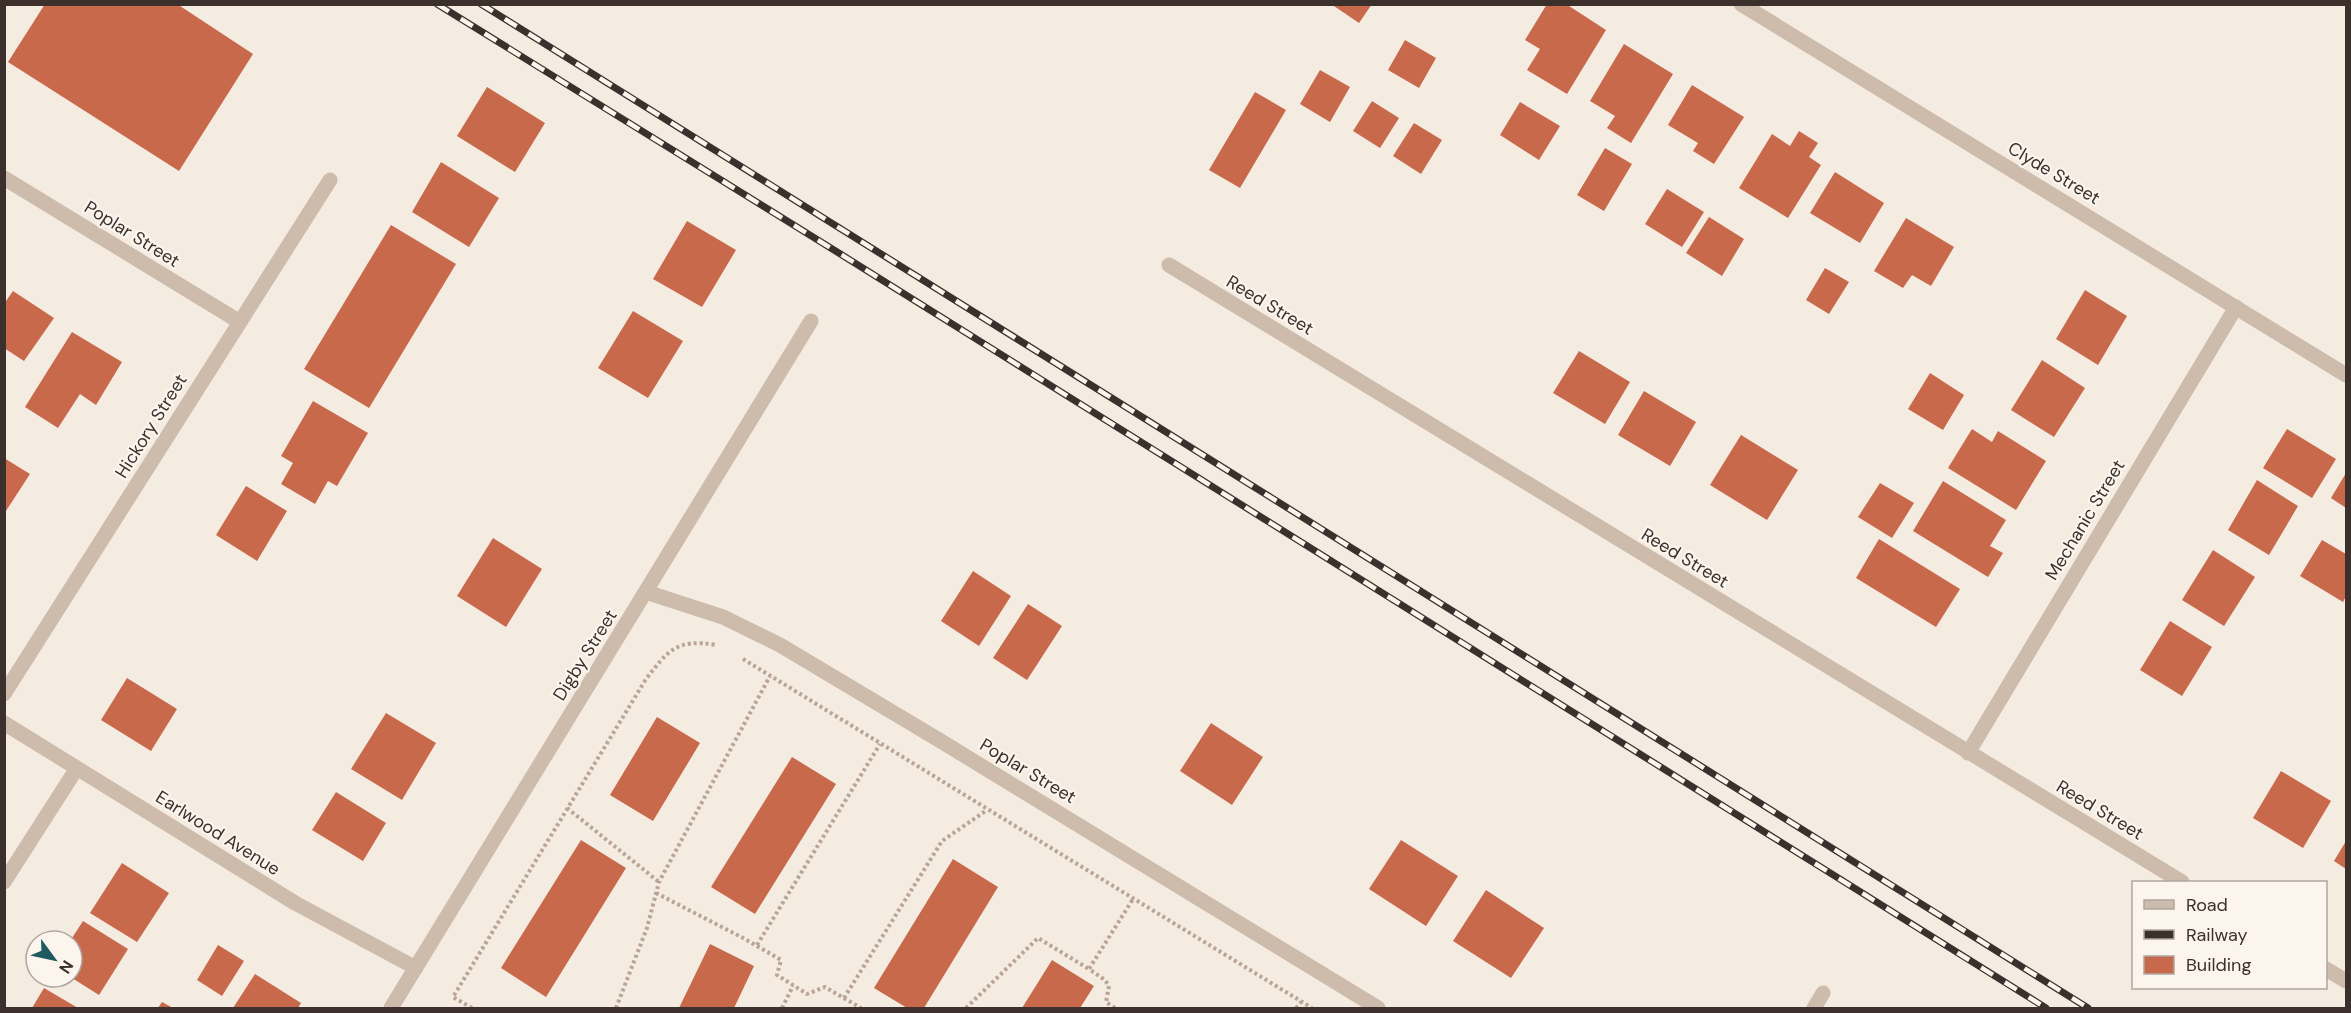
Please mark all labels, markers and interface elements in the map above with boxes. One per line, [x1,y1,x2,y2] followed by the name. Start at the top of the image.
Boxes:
[2004,136,2104,210] street label: Clyde Street
[80,195,184,273] street label: Poplar Street
[1222,270,1318,340] street label: Reed Street
[109,369,193,483] street label: Hickory Street
[2040,455,2130,585] street label: Mechanic Street
[1637,523,1733,593] street label: Reed Street
[548,605,622,705] street label: Digby Street
[975,733,1081,809] street label: Poplar Street
[2052,775,2148,845] street label: Reed Street
[151,785,285,881] street label: Earlwood Avenue
[2132,881,2327,989] legend
[2186,893,2228,917] text: Road
[2186,923,2248,947] text: Railway
[24,929,84,989] north arrow
[2186,953,2251,977] text: Building
[54,956,78,978] text: N

